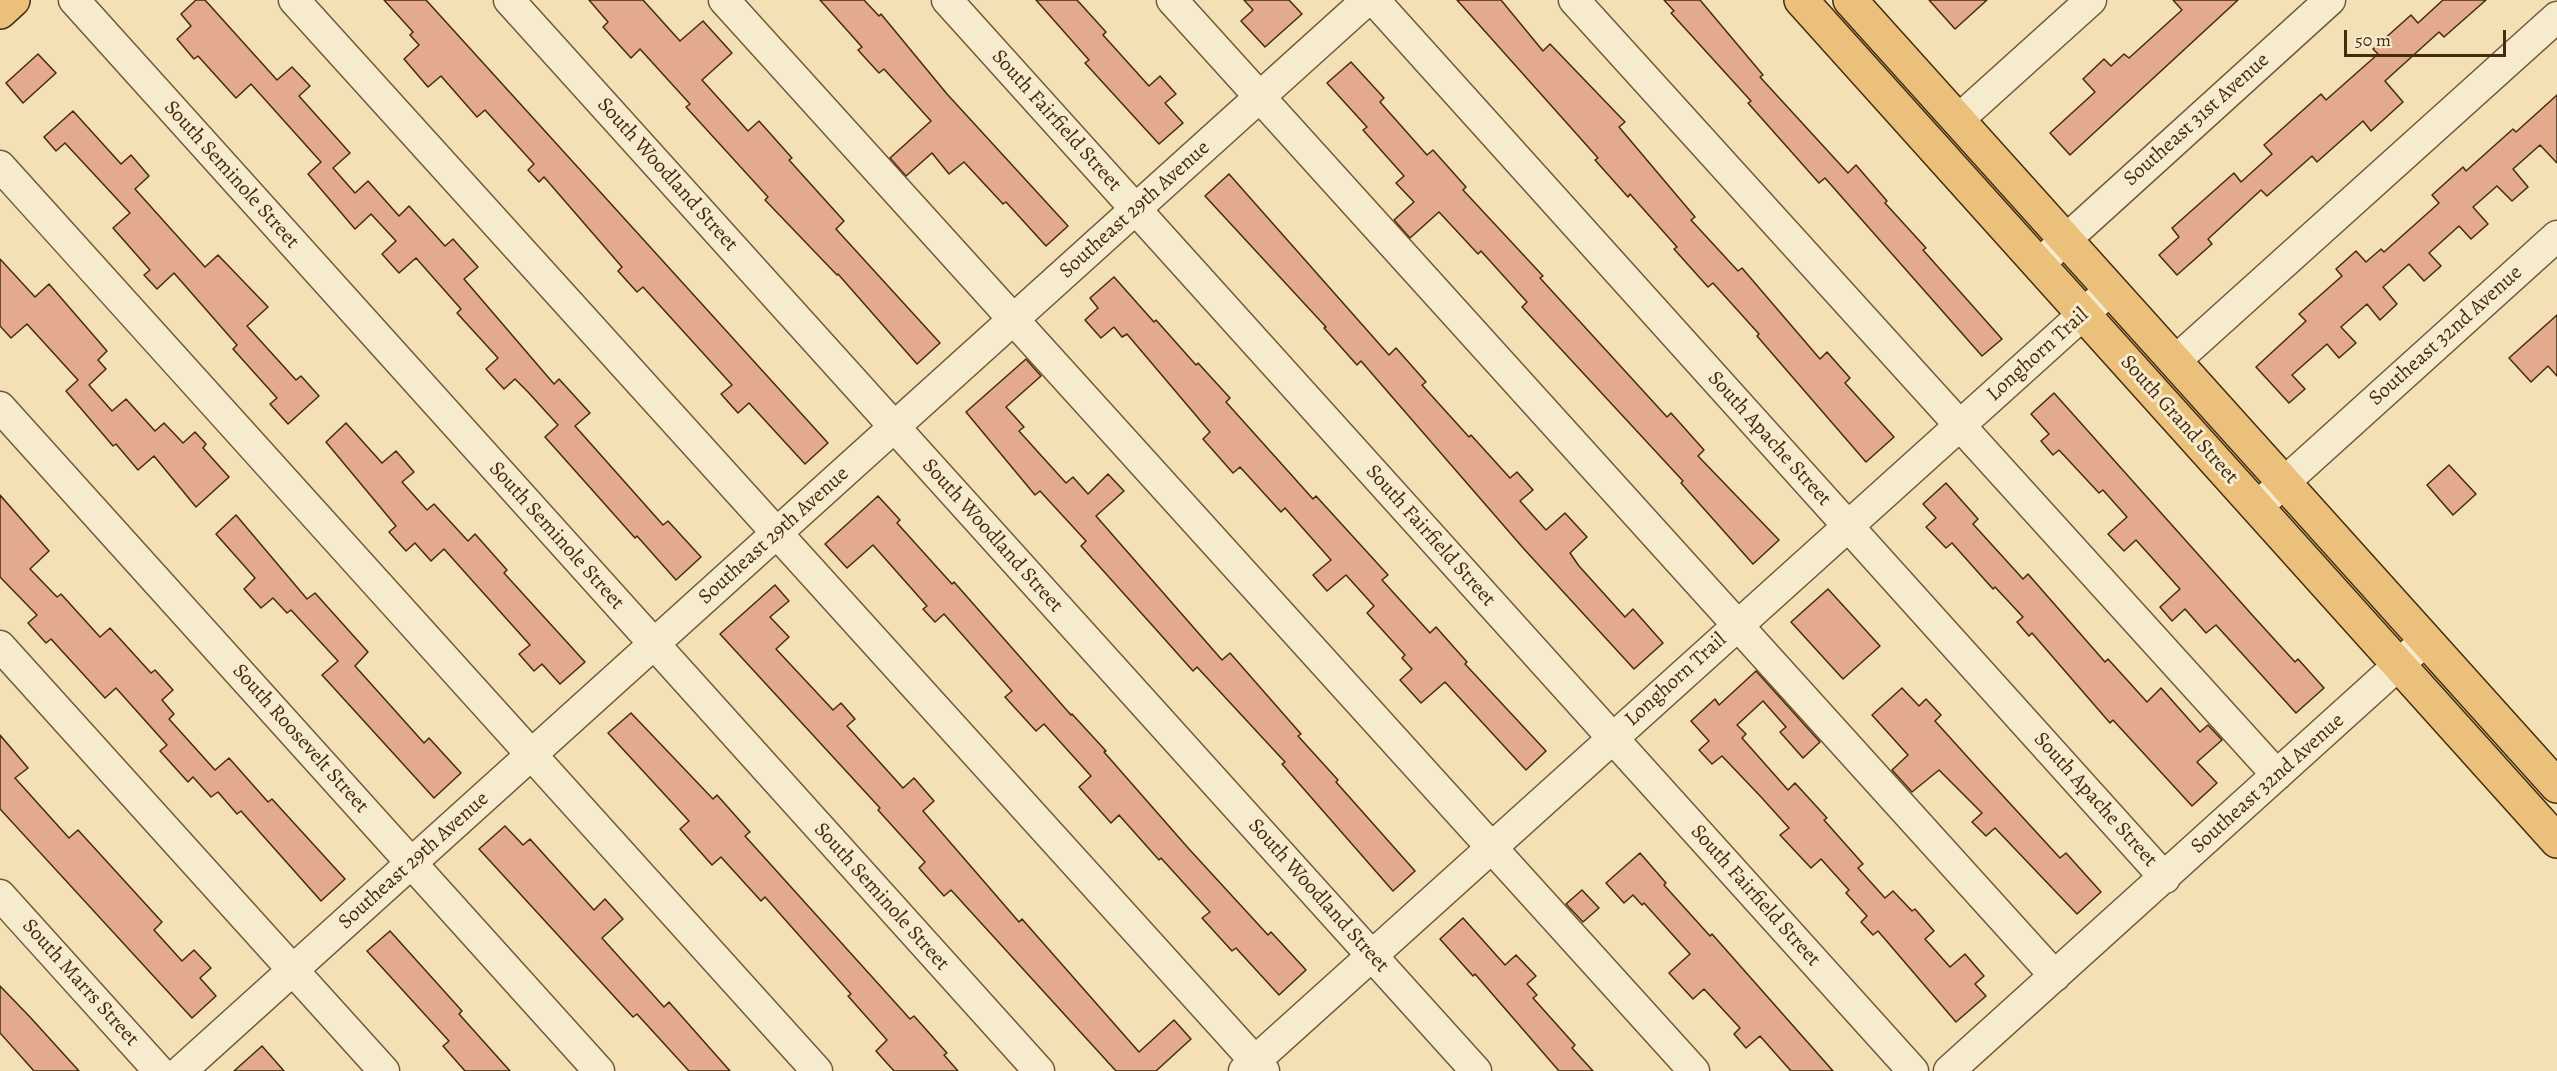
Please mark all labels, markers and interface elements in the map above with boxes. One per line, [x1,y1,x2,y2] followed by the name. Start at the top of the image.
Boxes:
[2347,18,2509,56] scale bar
[2355,28,2391,52] text: 50 m
[986,45,1126,197] street label: South Fairfield Street
[2119,48,2275,192] street label: Southeast 31st Avenue
[591,93,743,257] street label: South Woodland Street
[158,96,304,254] street label: South Seminole Street
[1055,136,1215,284] street label: Southeast 29th Avenue
[2364,261,2528,411] street label: Southeast 32nd Avenue
[1982,303,2094,407] street label: Longhorn Trail
[2115,350,2243,490] street label: South Grand Street
[1702,366,1836,512] street label: South Apache Street
[916,454,1068,618] street label: South Woodland Street
[483,457,629,615] street label: South Seminole Street
[1360,460,1500,612] street label: South Fairfield Street
[694,462,854,610] street label: Southeast 29th Avenue
[1620,628,1732,732] street label: Longhorn Trail
[226,659,374,819] street label: South Roosevelt Street
[2186,709,2350,859] street label: Southeast 32nd Avenue
[2028,727,2162,873] street label: South Apache Street
[334,787,494,935] street label: Southeast 29th Avenue
[1242,814,1394,978] street label: South Woodland Street
[808,818,954,976] street label: South Seminole Street
[1685,820,1825,972] street label: South Fairfield Street
[16,914,144,1052] street label: South Marrs Street

